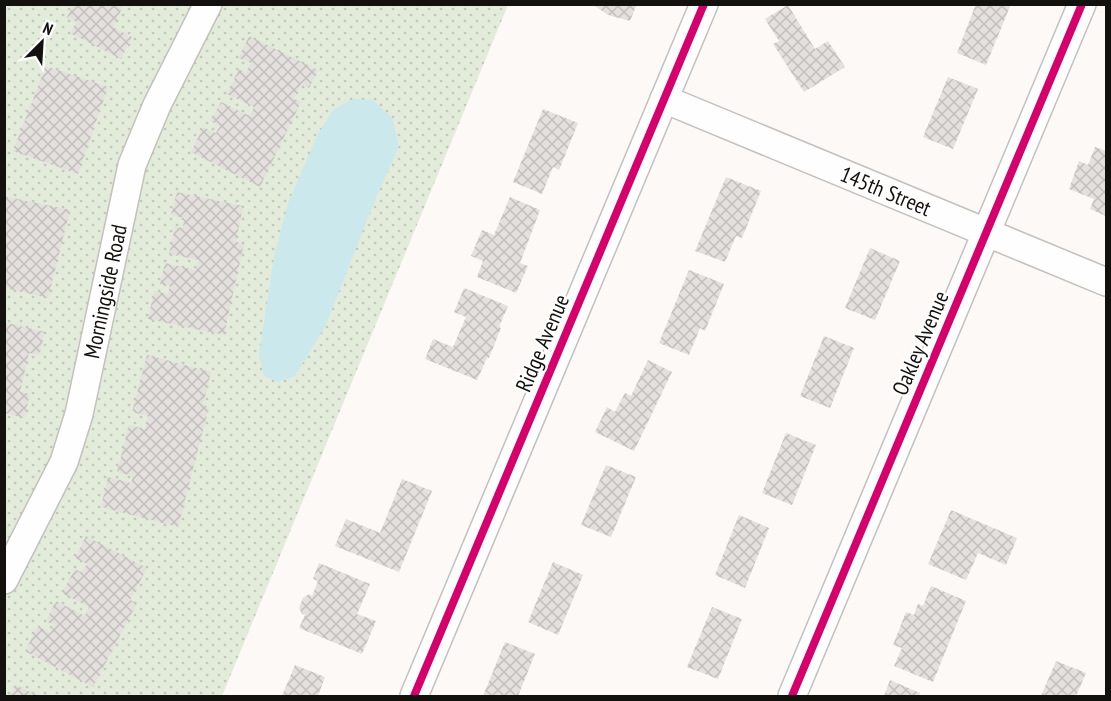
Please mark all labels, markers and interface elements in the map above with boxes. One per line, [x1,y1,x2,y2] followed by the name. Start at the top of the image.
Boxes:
[12,12,72,72] north arrow
[40,17,56,39] text: N
[836,160,935,222] street label: 145th Street
[77,222,133,361] street label: Morningside Road
[886,287,954,399] street label: Oakley Avenue
[509,290,575,396] street label: Ridge Avenue

